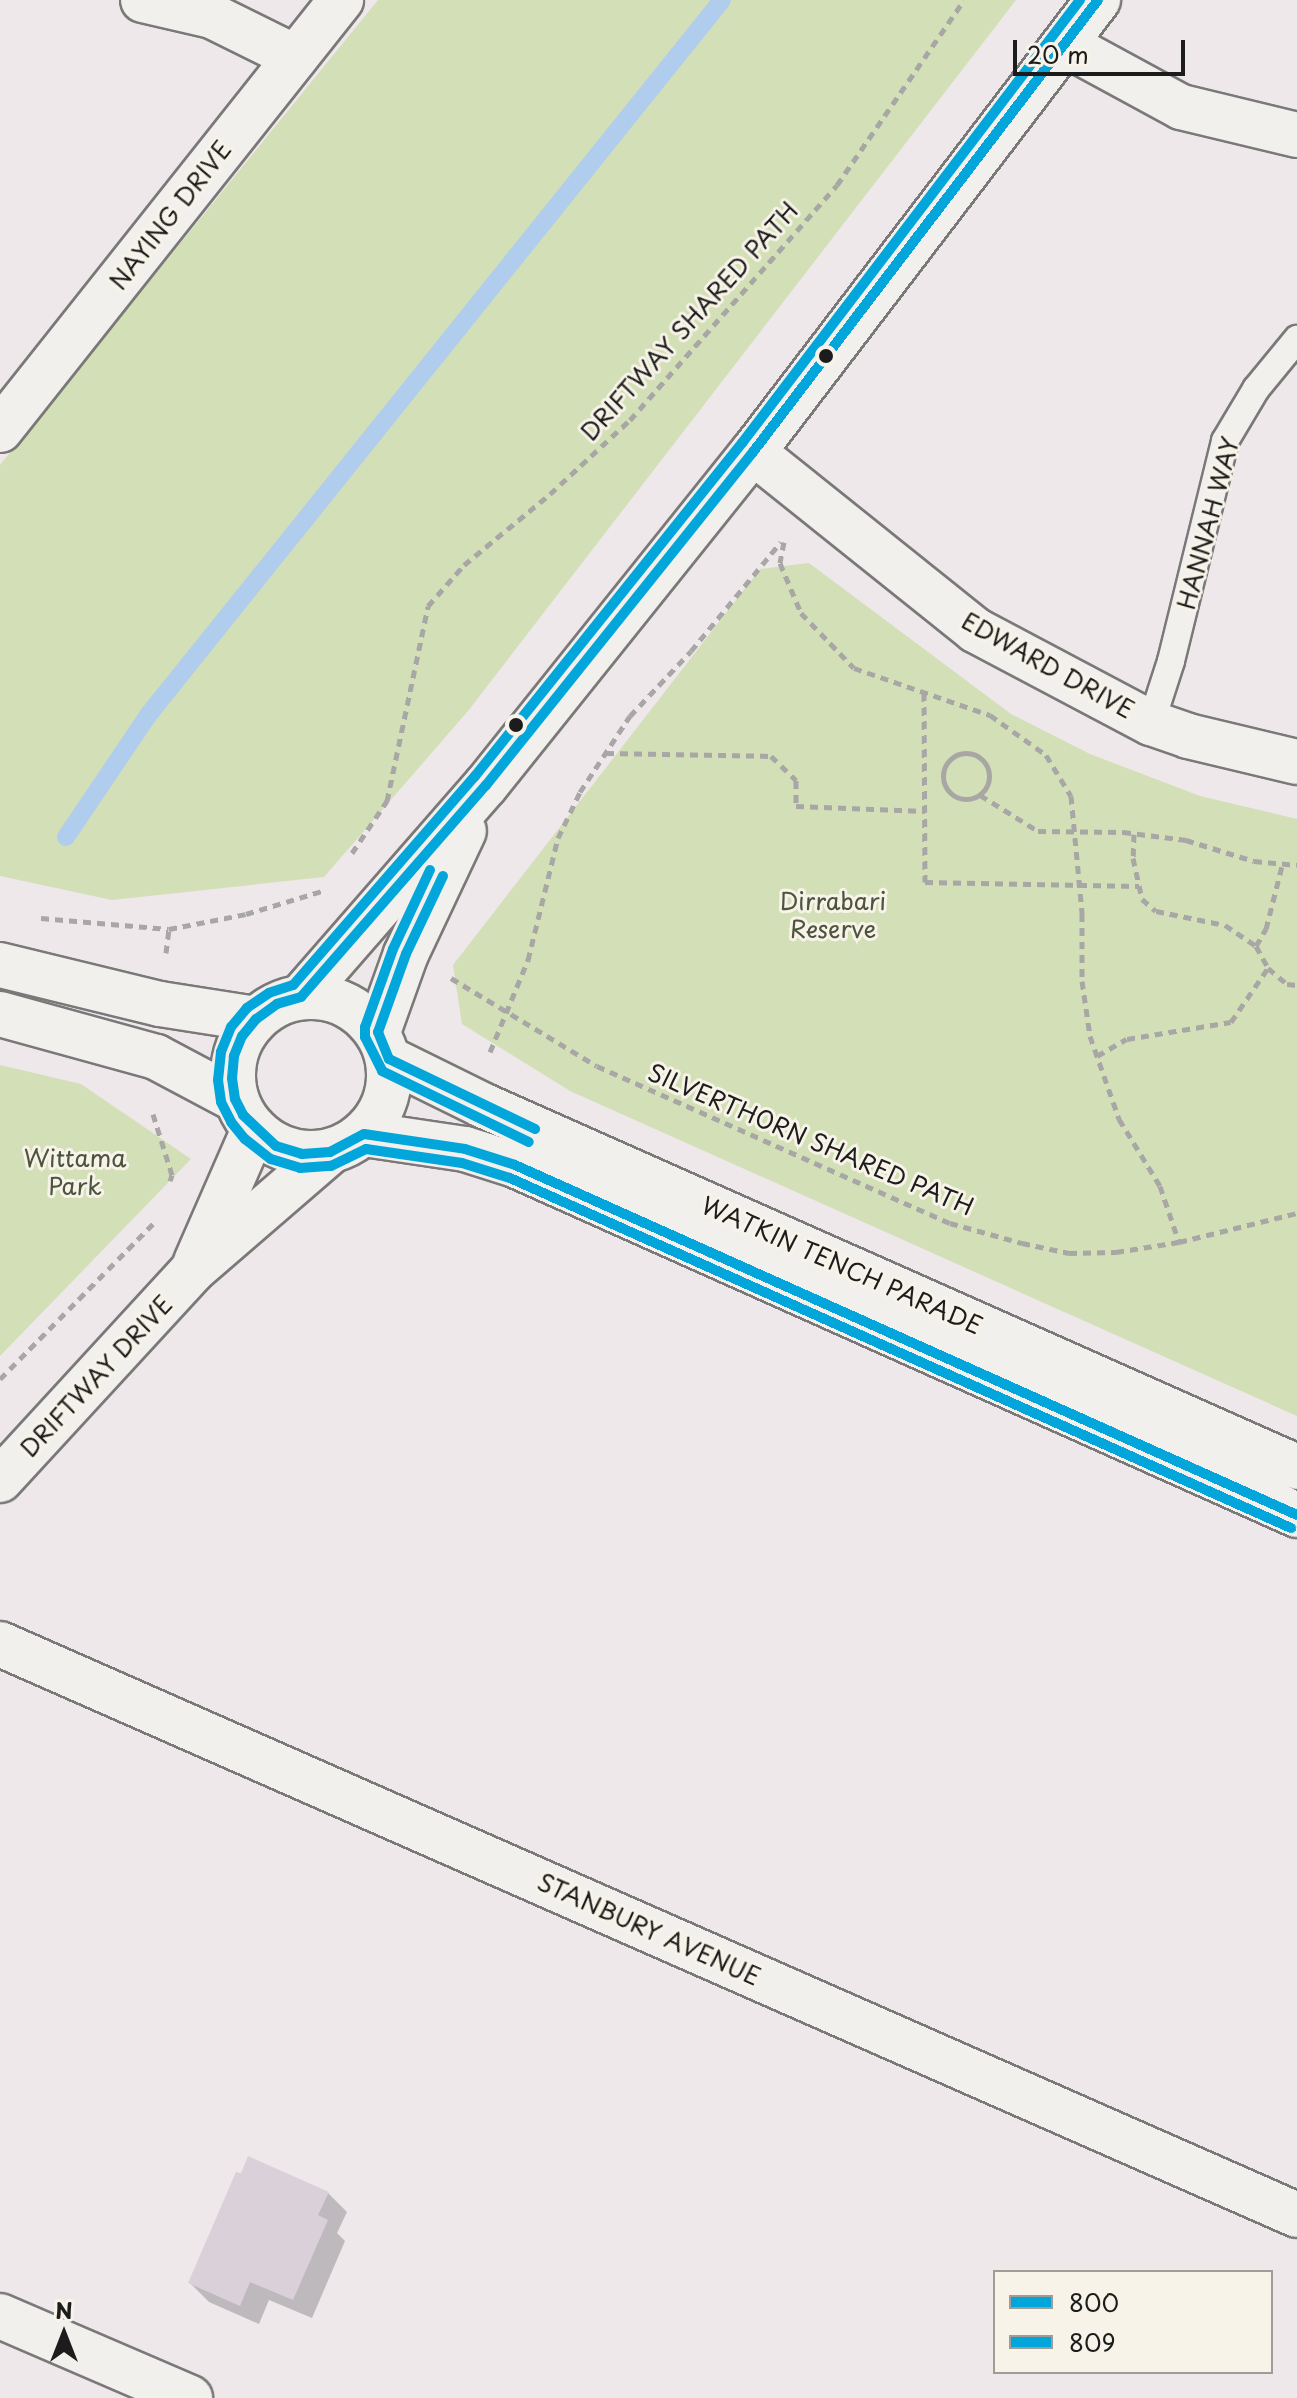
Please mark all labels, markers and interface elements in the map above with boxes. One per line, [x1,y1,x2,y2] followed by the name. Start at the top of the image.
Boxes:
[1017,24,1189,74] scale bar
[1027,36,1089,72] text: 20 m
[103,135,237,295] street label: NAYING DRIVE
[573,195,805,447] street label: DRIFTWAY SHARED PATH
[818,348,834,364] unlabelled marker
[1171,434,1245,612] street label: HANNAH WAY
[957,606,1139,724] street label: EDWARD DRIVE
[508,717,524,733] unlabelled marker
[780,887,886,943] park label: Dirrabari Reserve
[641,1056,981,1222] street label: SILVERTHORN SHARED PATH
[24,1144,126,1200] park label: Wittama Park
[698,1190,986,1340] street label: WATKIN TENCH PARADE
[14,1290,178,1462] street label: DRIFTWAY DRIVE
[533,1867,765,1991] street label: STANBURY AVENUE
[993,2270,1273,2374] legend
[1069,2284,1119,2320] text: 800
[55,2293,73,2326] text: N
[24,2294,104,2374] north arrow
[1069,2324,1116,2360] text: 809

